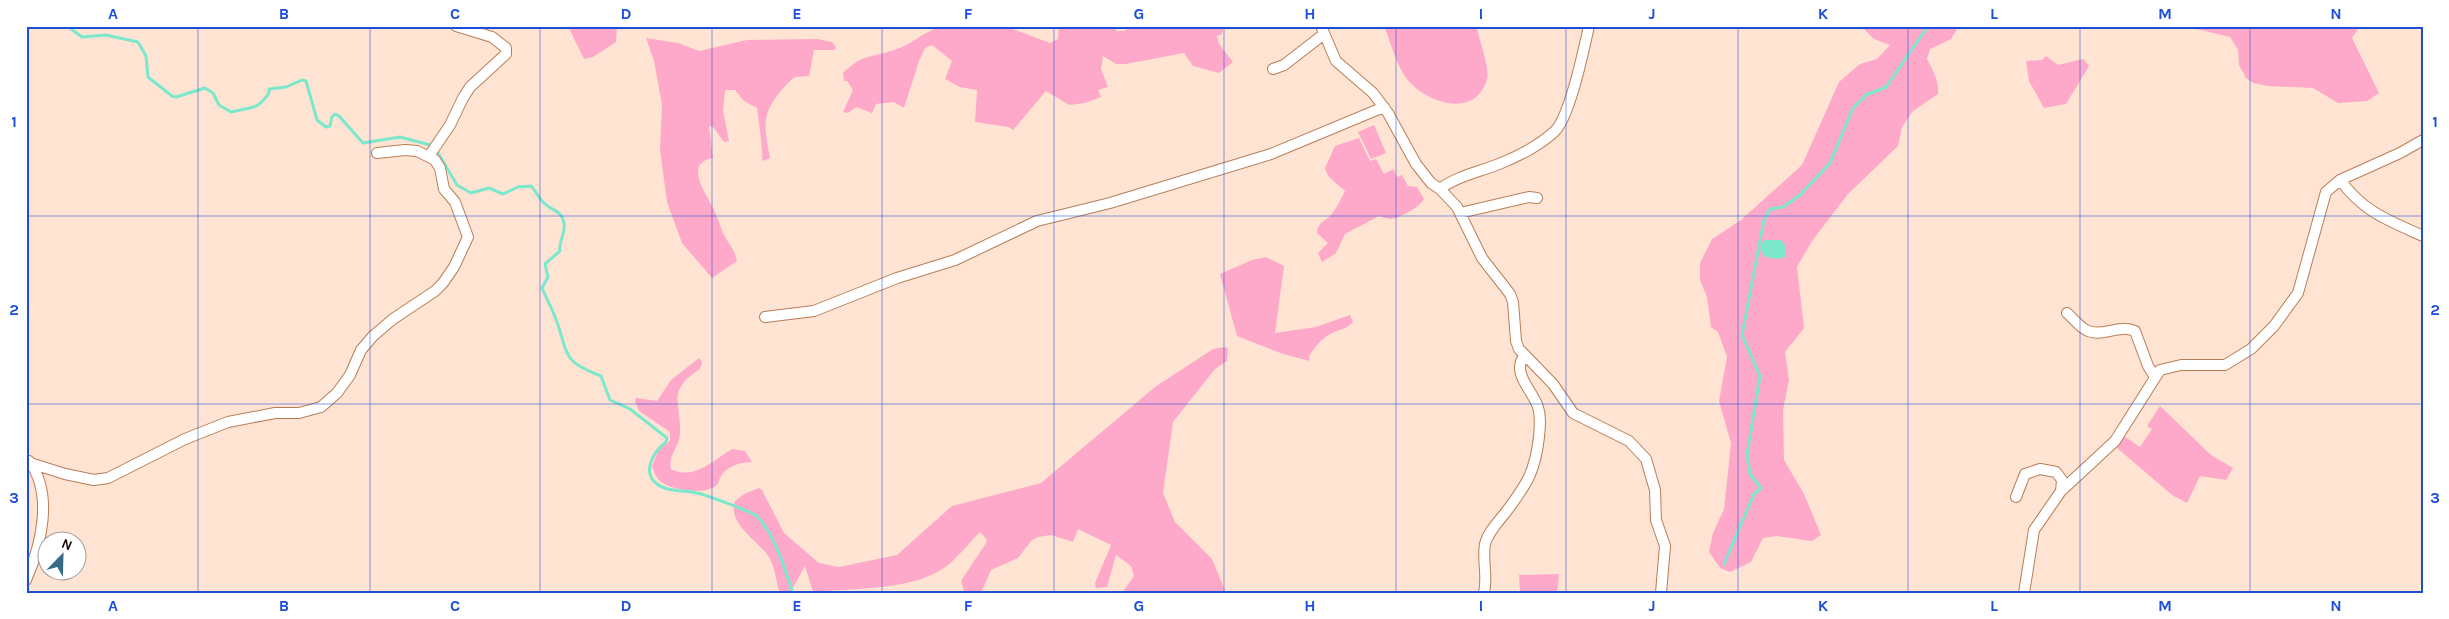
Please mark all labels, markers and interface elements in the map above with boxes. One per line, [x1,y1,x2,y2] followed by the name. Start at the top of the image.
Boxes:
[108,4,118,23] text: A
[279,4,289,23] text: B
[450,4,460,23] text: C
[621,4,632,23] text: D
[792,4,802,23] text: E
[964,4,973,23] text: F
[1134,4,1144,23] text: G
[1304,4,1316,23] text: H
[1479,4,1483,23] text: I
[1648,4,1656,23] text: J
[1818,4,1829,23] text: K
[1990,4,1998,23] text: L
[2158,4,2172,23] text: M
[2330,4,2342,23] text: N
[11,112,17,131] text: 1
[2432,112,2438,131] text: 1
[9,300,19,319] text: 2
[2430,300,2440,319] text: 2
[9,488,19,507] text: 3
[2430,488,2440,507] text: 3
[38,532,88,582] north arrow
[59,535,75,554] text: N
[108,596,118,615] text: A
[279,596,289,615] text: B
[450,596,460,615] text: C
[621,596,632,615] text: D
[792,596,802,615] text: E
[964,596,973,615] text: F
[1134,596,1144,615] text: G
[1304,596,1316,615] text: H
[1479,596,1483,615] text: I
[1648,596,1656,615] text: J
[1818,596,1829,615] text: K
[1990,596,1998,615] text: L
[2158,596,2172,615] text: M
[2330,596,2342,615] text: N

